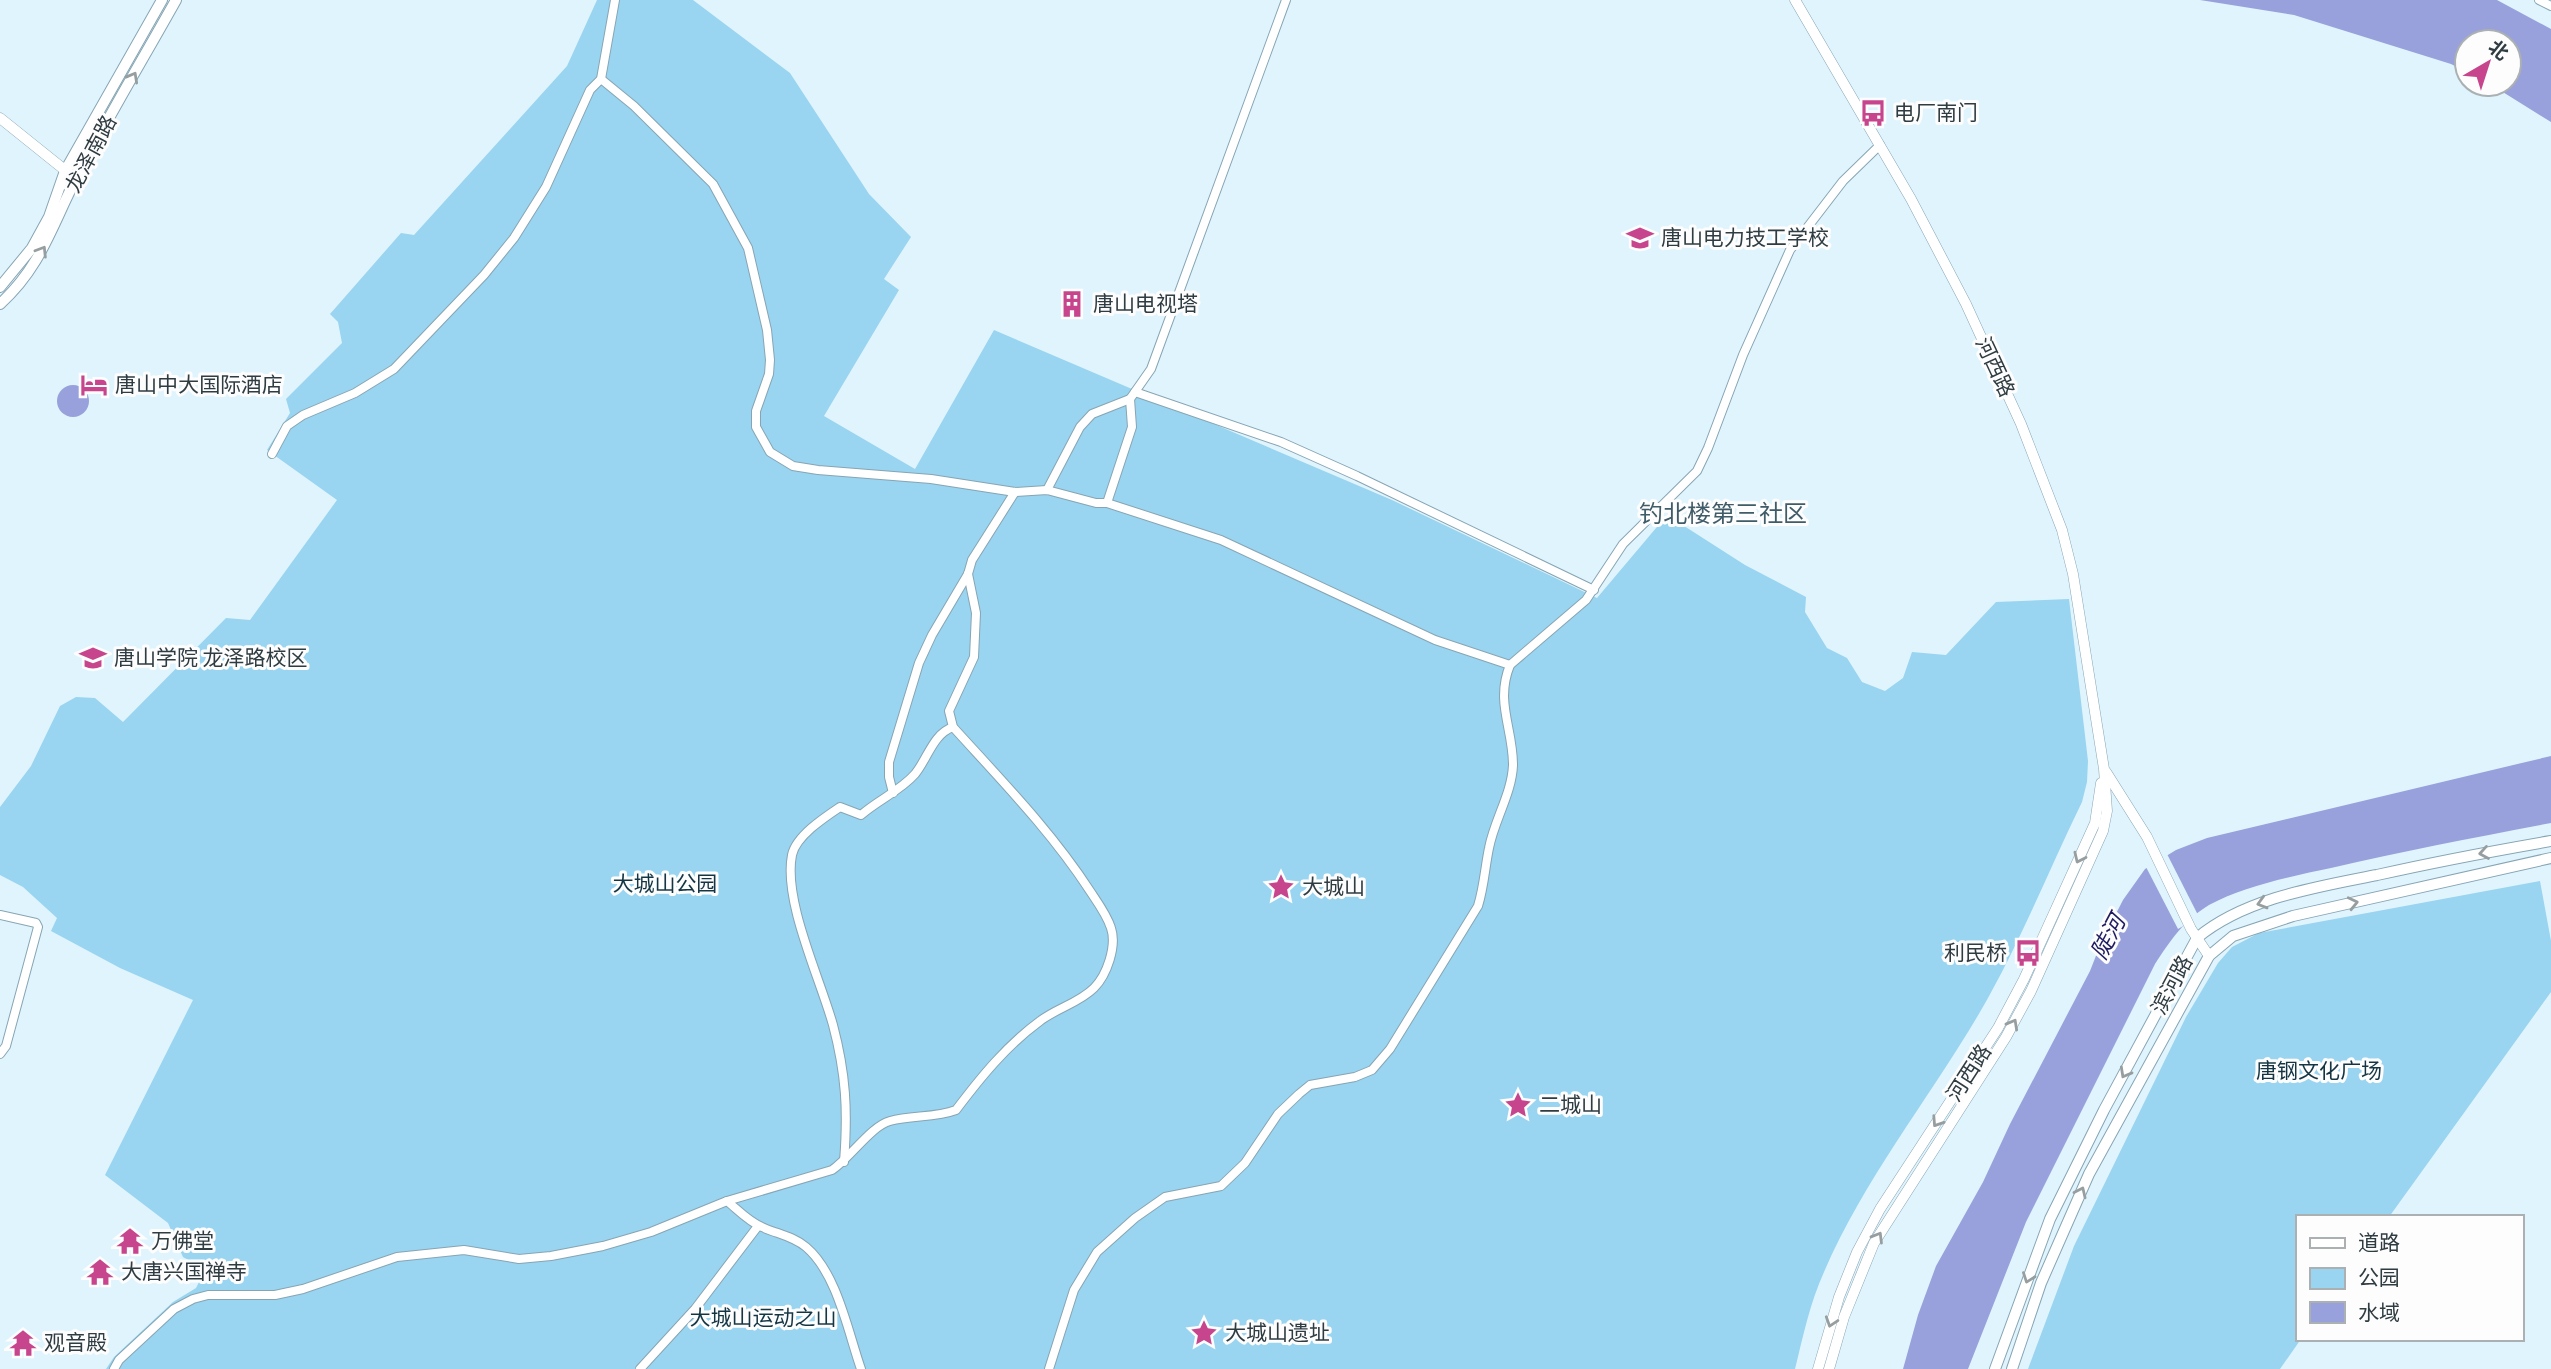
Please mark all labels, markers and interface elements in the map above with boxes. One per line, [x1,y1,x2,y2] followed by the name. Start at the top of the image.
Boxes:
[2453,28,2523,98] north arrow
[2484,34,2514,65] text: 北
[125,72,138,84] one-way arrow
[1858,98,1888,128] bus stop icon: 电厂南门
[1894,99,1978,126] place label: 电厂南门
[59,110,122,197] street label: 龙泽南路
[1625,223,1655,253] school or university icon: 唐山电力技工学校
[1661,224,1829,251] place label: 唐山电力技工学校
[34,245,47,258] one-way arrow
[1057,289,1087,319] building icon: 唐山电视塔
[1093,290,1198,317] place label: 唐山电视塔
[1970,333,2021,401] street label: 河西路
[79,370,109,400] hotel icon: 唐山中大国际酒店
[115,371,283,398] place label: 唐山中大国际酒店
[1639,498,1807,529] district label: 钓北楼第三社区
[78,643,108,673] school or university icon: 唐山学院 龙泽路校区
[114,644,307,671] place label: 唐山学院 龙泽路校区
[2478,845,2490,860] one-way arrow
[2073,850,2087,863] one-way arrow
[613,870,718,897] park label: 大城山公园
[1266,872,1296,902] place icon: 大城山
[1302,873,1365,900] place label: 大城山
[2256,895,2268,910] one-way arrow
[2347,896,2359,911] one-way arrow
[2084,906,2133,964] water label: 陡河
[2013,938,2043,968] bus stop icon: 利民桥
[1944,939,2007,966] place label: 利民桥
[2145,951,2198,1019] street label: 滨河路
[2005,1018,2018,1031] one-way arrow
[1940,1039,1997,1106] street label: 河西路
[2256,1057,2382,1084] park label: 唐钢文化广场
[2119,1065,2133,1078] one-way arrow
[1503,1090,1533,1120] place icon: 二城山
[1539,1091,1602,1118] place label: 二城山
[1933,1114,1945,1127] one-way arrow
[2073,1186,2087,1199] one-way arrow
[2296,1215,2523,1341] legend
[115,1226,145,1256] temple icon: 万佛堂
[151,1227,214,1254] place label: 万佛堂
[2358,1229,2400,1256] text: 道路
[1870,1231,1883,1244] one-way arrow
[85,1257,115,1287] temple icon: 大唐兴国禅寺
[121,1258,247,1285] place label: 大唐兴国禅寺
[2358,1264,2400,1291] text: 公园
[2022,1272,2036,1284] one-way arrow
[2358,1299,2400,1326] text: 水域
[690,1304,837,1331] park label: 大城山运动之山
[1824,1316,1839,1328] one-way arrow
[1189,1318,1219,1348] place icon: 大城山遗址
[1225,1319,1330,1346] place label: 大城山遗址
[8,1328,38,1358] temple icon: 观音殿
[44,1329,107,1356] place label: 观音殿

